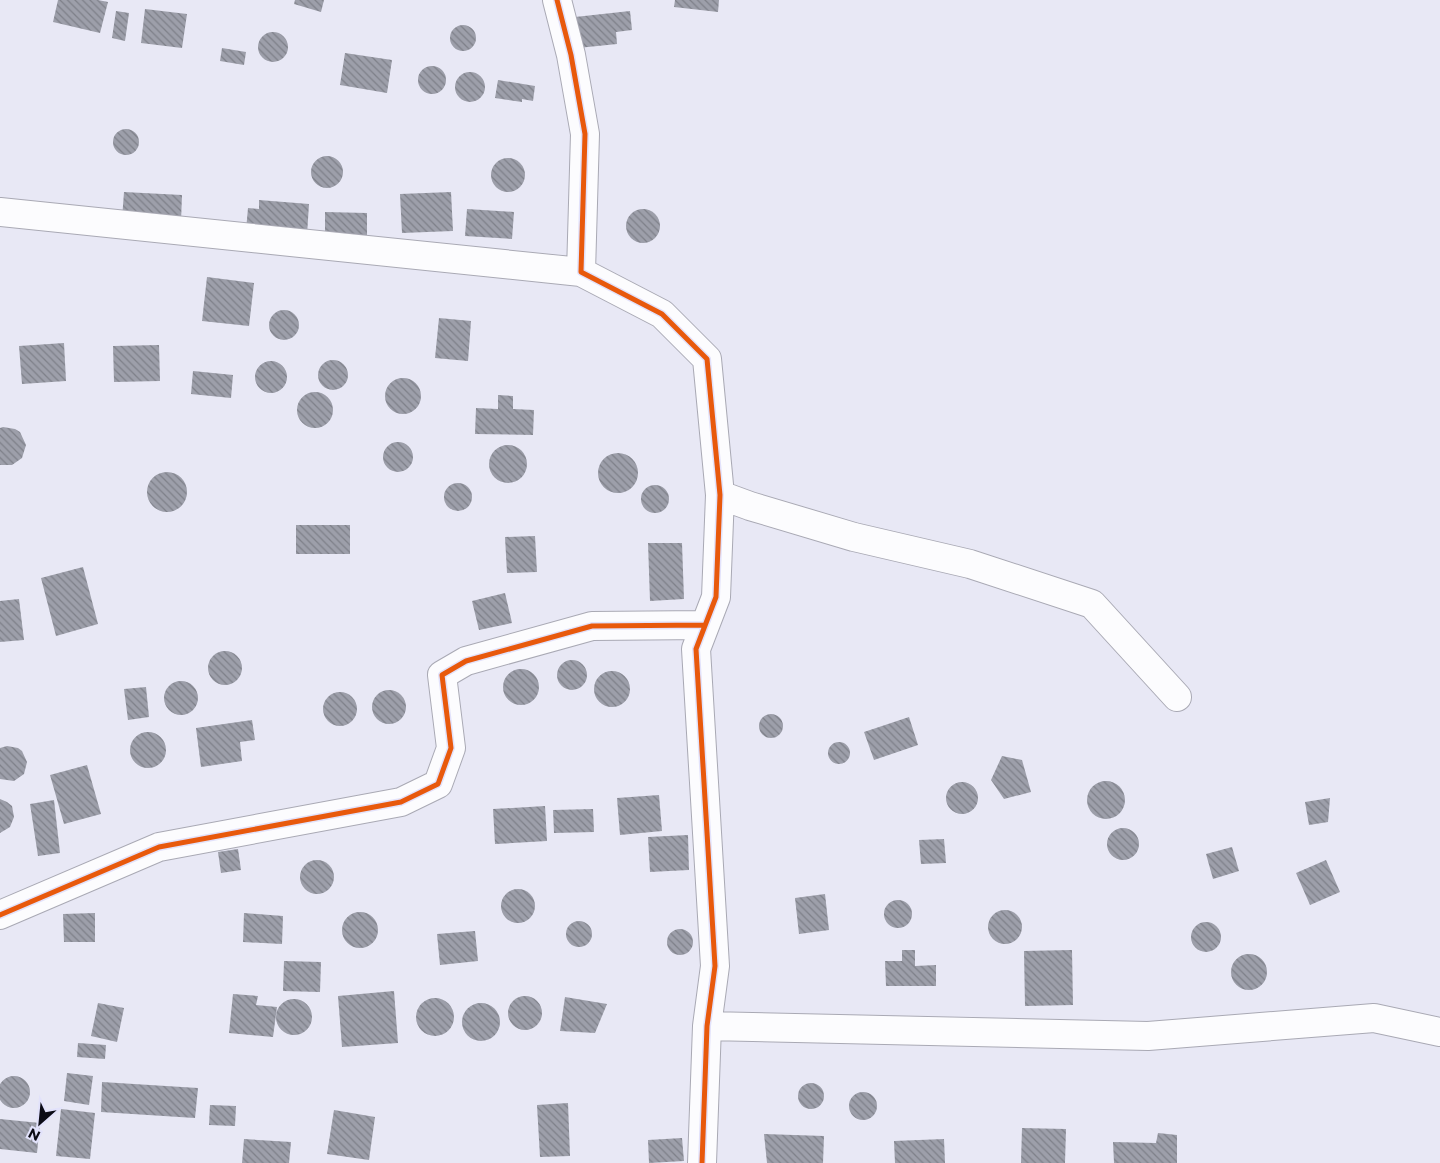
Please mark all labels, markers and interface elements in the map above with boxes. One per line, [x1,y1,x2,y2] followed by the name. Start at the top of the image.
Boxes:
[15,1098,65,1148] north arrow
[25,1124,43,1145] text: N

